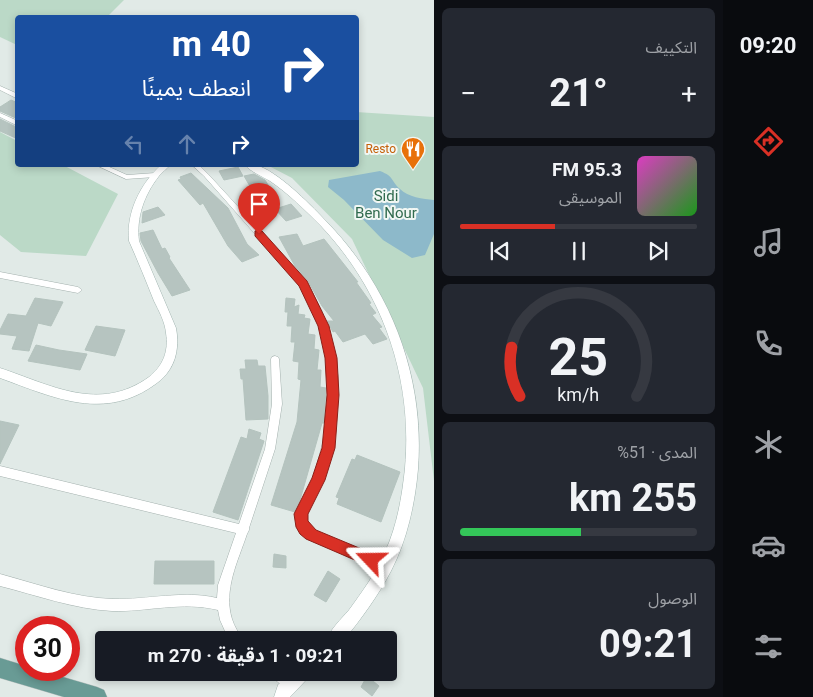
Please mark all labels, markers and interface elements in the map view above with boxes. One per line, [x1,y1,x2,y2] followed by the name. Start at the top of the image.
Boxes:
[172,24,251,65] text: 40 m
[740,33,796,58] text: 09:20
[269,35,334,100] icon: right
[645,38,697,57] text: التكييف
[549,71,608,115] text: 21°
[142,76,251,101] text: انعطف يمينًا
[460,77,476,110] text: −
[681,77,697,110] text: +
[751,124,786,159] icon: directions
[120,130,148,158] icon: left
[173,130,201,158] icon: ahead
[226,130,254,158] icon: right
[400,136,426,170] restaurant icon: Resto
[365,142,396,156] place label: Resto
[552,158,622,181] text: 95.3 FM
[238,183,280,234] pin
[355,187,417,222] park label: Sidi Ben Nour
[559,188,622,207] text: الموسيقى
[245,190,273,218] icon: arrive
[751,225,786,260] icon: music
[486,237,514,265] icon: previous
[565,237,593,265] icon: pause
[644,237,672,265] icon: next
[751,326,786,361] icon: phone
[549,327,608,388] text: 25
[558,384,599,405] text: km/h
[751,427,786,462] icon: climate
[617,443,697,462] text: المدى · 51%
[569,476,697,520] text: 255 km
[751,528,786,563] icon: car
[344,533,396,585] position arrow
[648,589,697,608] text: الوصول
[15,616,80,681] speed limit sign: 30
[599,622,697,666] text: 09:21
[751,629,786,664] icon: filters
[148,644,344,667] text: 09:21 · 1 دقيقة · 270 m

